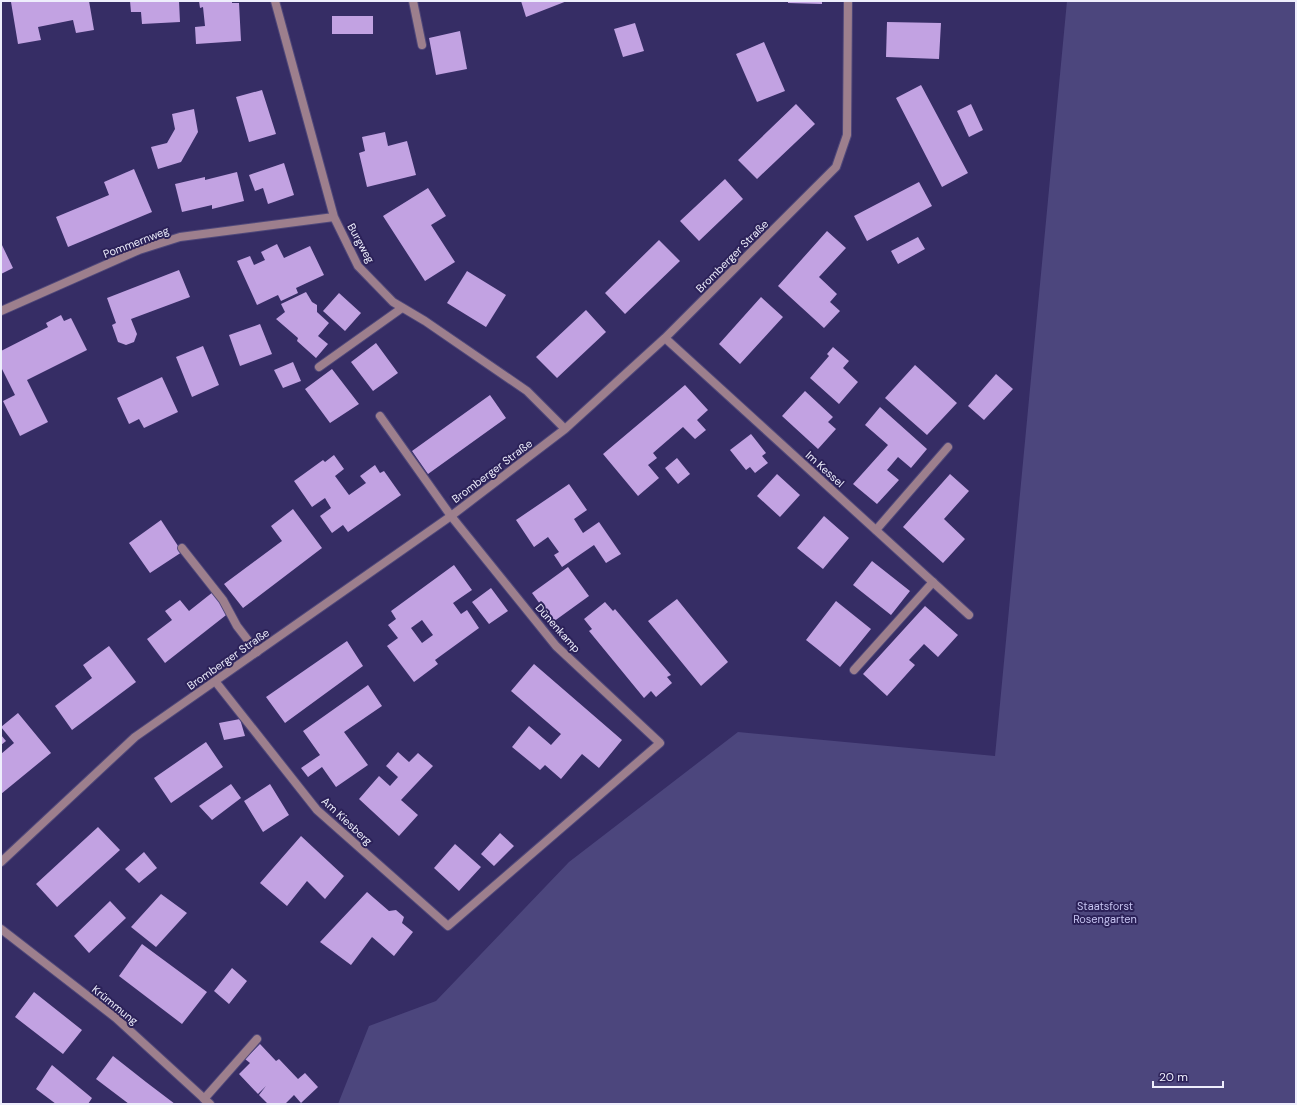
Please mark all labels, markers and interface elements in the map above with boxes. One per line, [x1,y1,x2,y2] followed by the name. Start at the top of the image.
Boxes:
[693,217,771,295] street label: Bromberger Straße
[344,221,378,265] street label: Burgweg
[101,223,171,261] street label: Pommernweg
[449,436,535,506] street label: Bromberger Straße
[803,448,847,490] street label: Im Kessel
[532,601,584,655] street label: Dünenkamp
[184,625,272,693] street label: Bromberger Straße
[319,794,375,848] street label: Am Kiesberg
[1073,899,1137,926] park label: Staatsforst Rosengarten
[89,982,141,1028] street label: Krümmung
[1153,1063,1223,1089] scale bar
[1159,1069,1188,1085] text: 20 m

